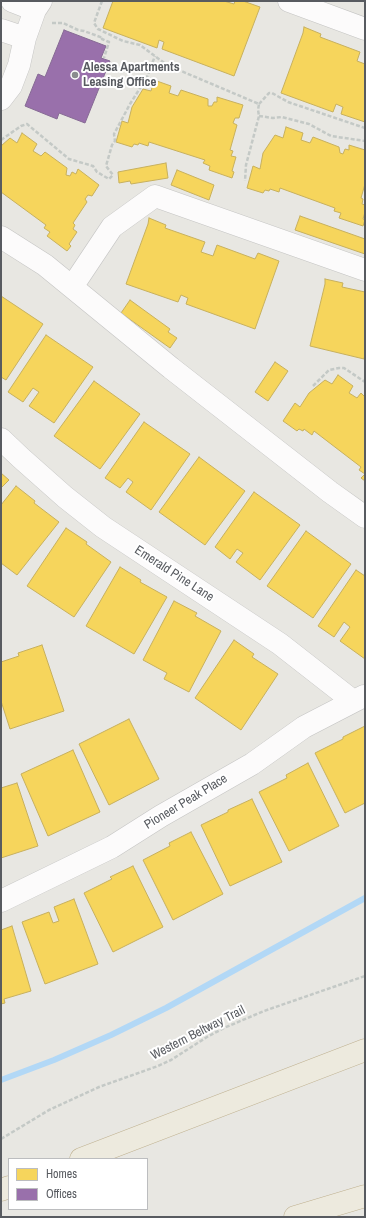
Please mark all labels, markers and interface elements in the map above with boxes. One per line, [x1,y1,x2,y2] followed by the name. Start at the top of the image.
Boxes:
[83,60,180,91] place label: Alessa Apartments Leasing Office
[70,70,80,80] marker: Alessa Apartments Leasing Office
[131,543,217,605] street label: Emerald Pine Lane
[142,771,230,833] street label: Pioneer Peak Place
[148,1003,248,1063] street label: Western Beltway Trail
[8,1158,148,1210] legend
[46,1166,77,1182] text: Homes
[46,1186,77,1202] text: Offices

